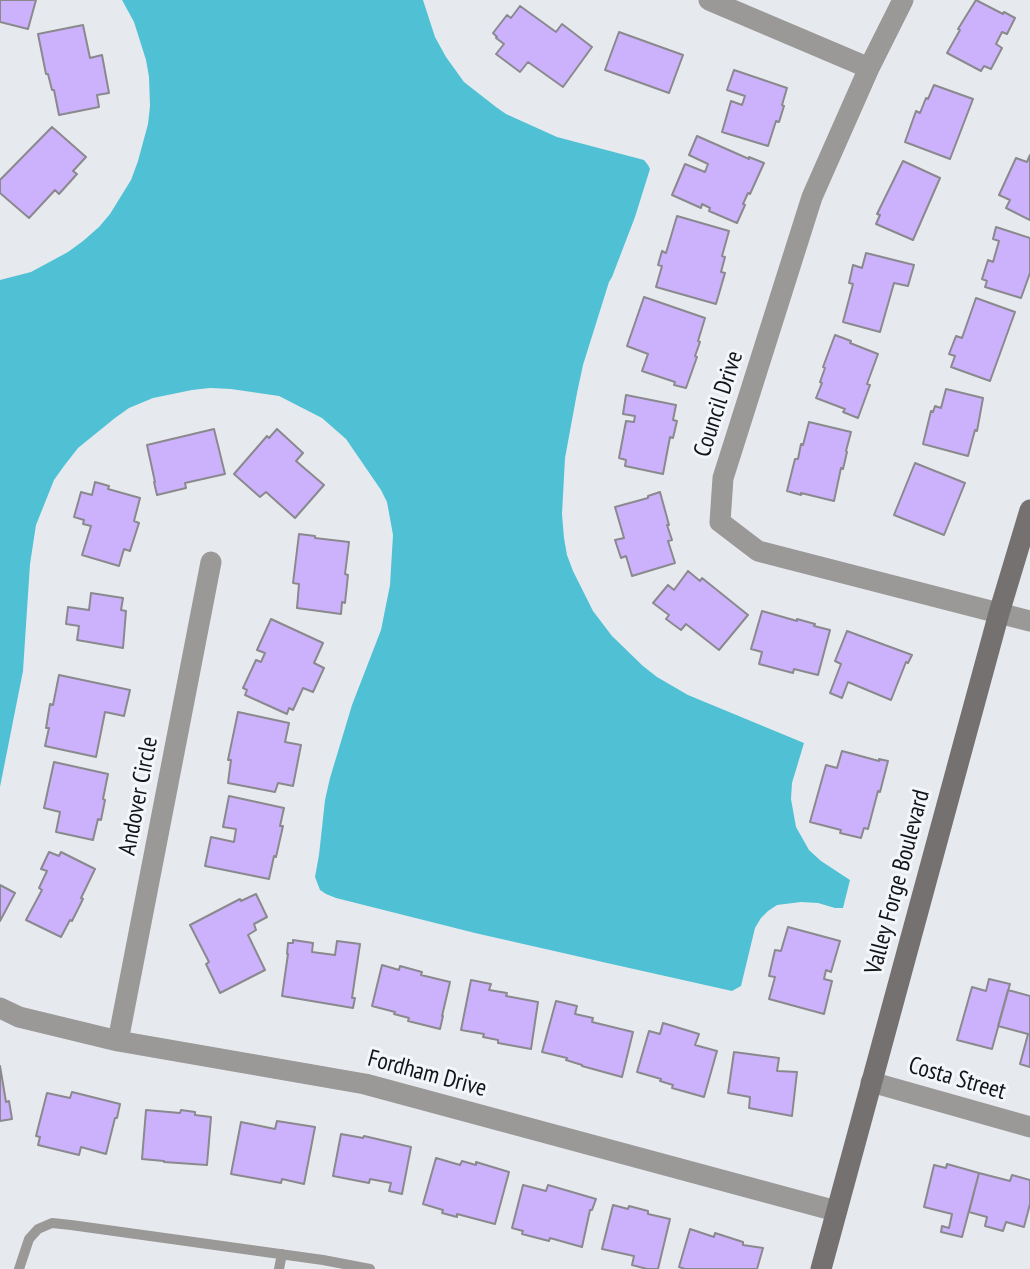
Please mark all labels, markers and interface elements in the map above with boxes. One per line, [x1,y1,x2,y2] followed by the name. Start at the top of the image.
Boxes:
[688,347,750,461] street label: Council Drive
[113,734,165,858] street label: Andover Circle
[860,787,936,977] street label: Valley Forge Boulevard
[364,1044,490,1104] street label: Fordham Drive
[905,1051,1009,1107] street label: Costa Street

